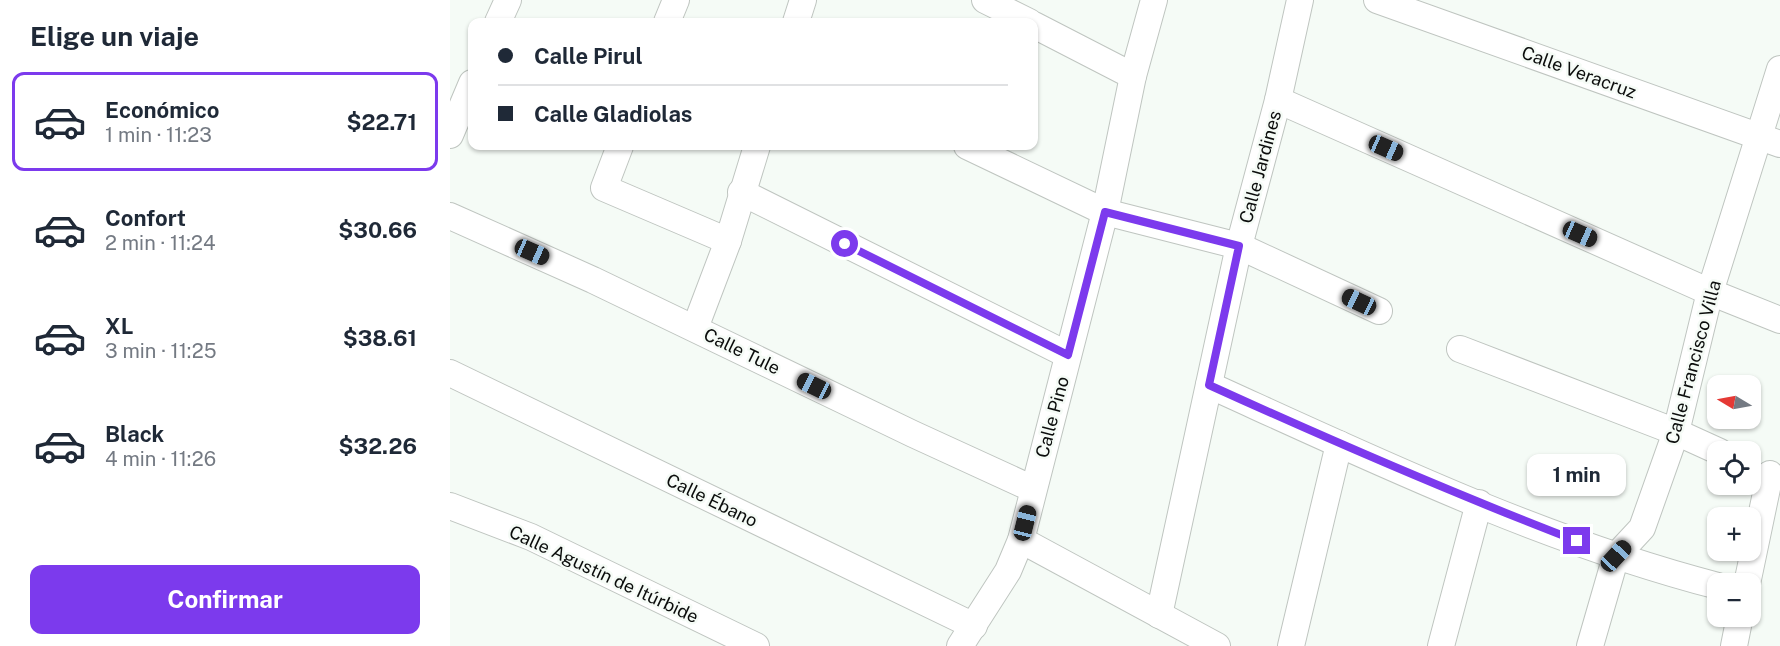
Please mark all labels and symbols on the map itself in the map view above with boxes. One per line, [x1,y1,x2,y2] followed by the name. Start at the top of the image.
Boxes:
[1519,42,1639,102] street label: Calle Veracruz
[1235,108,1285,226] street label: Calle Jardines
[1366,132,1406,164] car
[1560,218,1600,250] car
[831,230,858,257] route start
[512,236,552,268] car
[1661,278,1725,446] street label: Calle Francisco Villa
[1339,286,1379,318] car
[700,324,784,378] street label: Calle Tule
[794,370,834,402] car
[1031,374,1073,460] street label: Calle Pino
[1707,375,1761,429] north arrow
[1528,454,1626,496] callout: 1 min
[663,468,762,531] street label: Calle Ébano
[1012,503,1038,543] car
[506,521,702,627] street label: Calle Agustín de Itúrbide
[1563,527,1590,554] route end
[1597,537,1635,575] car

